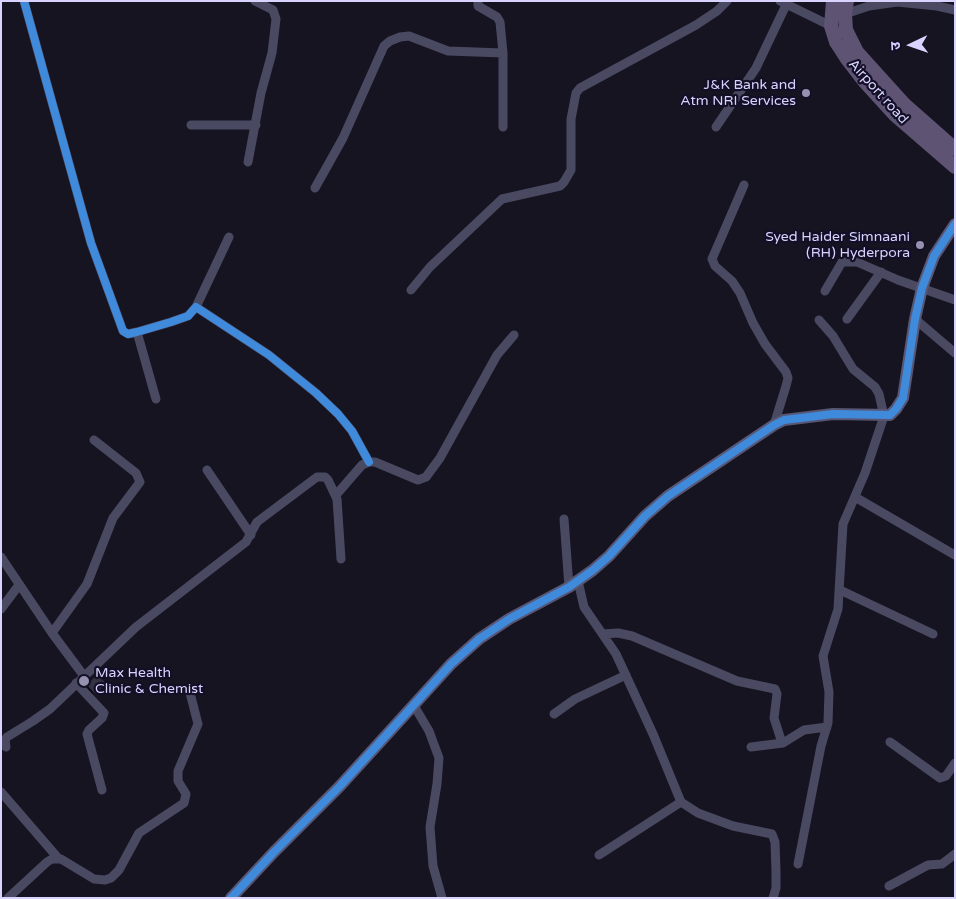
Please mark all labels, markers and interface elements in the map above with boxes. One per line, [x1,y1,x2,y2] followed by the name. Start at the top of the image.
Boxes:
[886,20,936,70] north arrow
[887,41,904,50] text: उ
[845,56,911,128] street label: Airport road
[680,77,796,110] place label: J&K Bank and Atm NRI Services
[800,87,812,99] marker: J&K Bank and Atm NRI Services
[765,229,910,262] place label: Syed Haider Simnaani (RH) Hyderpora
[914,239,926,251] marker: Syed Haider Simnaani (RH) Hyderpora
[95,665,203,698] place label: Max Health Clinic & Chemist
[77,674,91,688] marker: Max Health Clinic & Chemist

